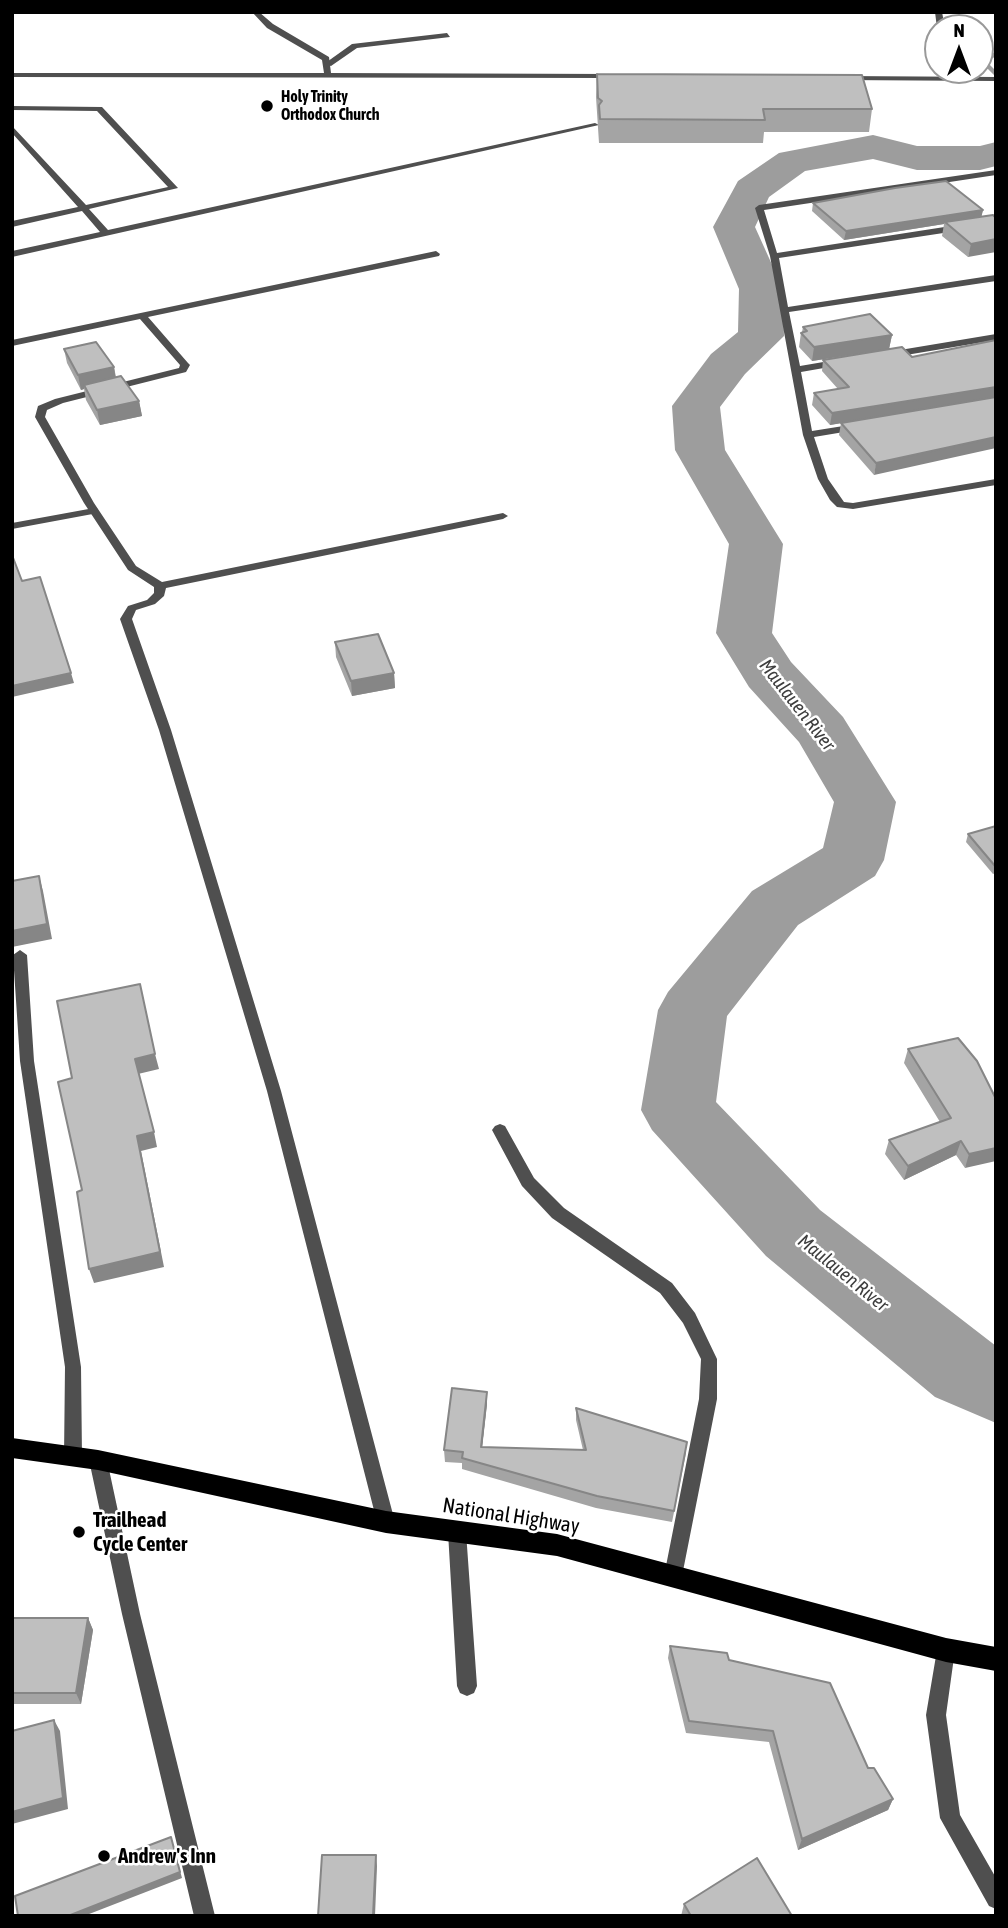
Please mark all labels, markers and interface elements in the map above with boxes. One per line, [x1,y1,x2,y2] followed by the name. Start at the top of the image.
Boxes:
[924,14,994,84] north arrow
[953,19,965,41] text: N
[281,87,379,125] place label: Holy Trinity Orthodox Church
[259,98,275,114] marker: Holy Trinity Orthodox Church
[754,655,840,755] water label: Maulauen River
[793,1230,893,1316] water label: Maulauen River
[441,1493,581,1539] street label: National Highway
[93,1507,187,1557] place label: Trailhead Cycle Center
[71,1524,87,1540] marker: Trailhead Cycle Center
[118,1843,216,1869] place label: Andrew's Inn
[96,1848,112,1864] marker: Andrew's Inn

